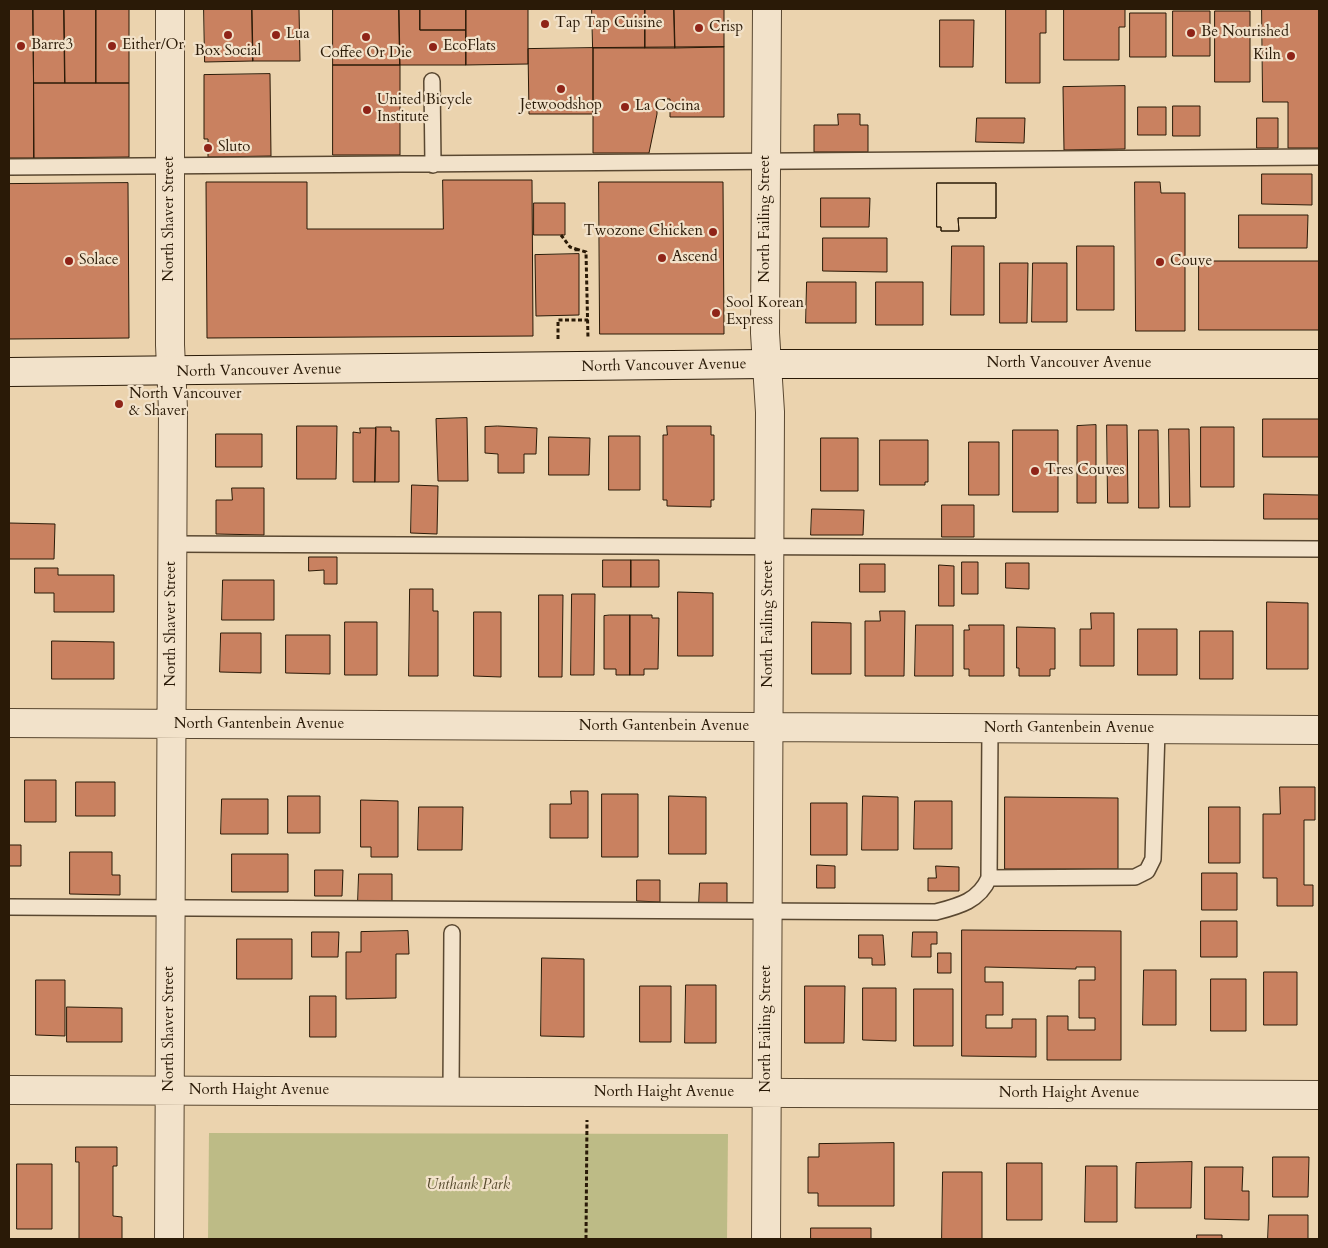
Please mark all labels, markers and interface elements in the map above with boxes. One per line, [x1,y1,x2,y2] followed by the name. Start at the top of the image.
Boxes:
[555,15,662,33] place label: Tap Tap Cuisine
[539,18,551,30] marker: Tap Tap Cuisine
[709,19,743,37] place label: Crisp
[693,22,705,34] marker: Crisp
[1201,24,1289,42] place label: Be Nourished
[286,26,310,44] place label: Lua
[1185,27,1197,39] marker: Be Nourished
[222,29,234,41] marker: Box Social
[270,29,282,41] marker: Lua
[360,31,372,43] marker: Coffee Or Die
[31,37,73,55] place label: Barre3
[122,37,184,55] place label: Either/Or
[443,38,496,56] place label: EcoFlats
[15,40,27,52] marker: Barre3
[106,40,118,52] marker: Either/Or
[427,41,439,53] marker: EcoFlats
[195,43,261,61] place label: Box Social
[320,45,412,63] place label: Coffee Or Die
[1253,47,1281,65] place label: Kiln
[1285,50,1297,62] marker: Kiln
[555,83,567,95] marker: Jetwoodshop
[377,92,472,127] place label: United Bicycle Institute
[520,97,602,115] place label: Jetwoodshop
[635,98,700,116] place label: La Cocina
[619,101,631,113] marker: La Cocina
[361,104,373,116] marker: United Bicycle Institute
[218,139,250,157] place label: Sluto
[202,142,214,154] marker: Sluto
[757,155,775,283] street label: North Failing Street
[161,156,179,282] street label: North Shaver Street
[584,223,703,241] place label: Twozone Chicken
[707,226,719,238] marker: Twozone Chicken
[672,249,718,267] place label: Ascend
[79,252,119,270] place label: Solace
[656,252,668,264] marker: Ascend
[1170,253,1212,271] place label: Couve
[63,255,75,267] marker: Solace
[1154,256,1166,268] marker: Couve
[726,295,804,330] place label: Sool Korean Express
[710,307,722,319] marker: Sool Korean Express
[986,355,1152,373] street label: North Vancouver Avenue
[581,356,747,376] street label: North Vancouver Avenue
[176,361,342,381] street label: North Vancouver Avenue
[129,386,241,421] place label: North Vancouver & Shaver
[113,398,125,410] marker: North Vancouver & Shaver
[1045,462,1125,480] place label: Tres Couves
[1029,465,1041,477] marker: Tres Couves
[760,560,778,688] street label: North Failing Street
[163,561,181,687] street label: North Shaver Street
[174,716,344,734] street label: North Gantenbein Avenue
[579,718,749,736] street label: North Gantenbein Avenue
[984,720,1154,738] street label: North Gantenbein Avenue
[758,965,776,1093] street label: North Failing Street
[161,966,179,1092] street label: North Shaver Street
[189,1082,329,1100] street label: North Haight Avenue
[594,1084,734,1102] street label: North Haight Avenue
[999,1085,1139,1103] street label: North Haight Avenue
[426,1177,510,1195] park label: Unthank Park

